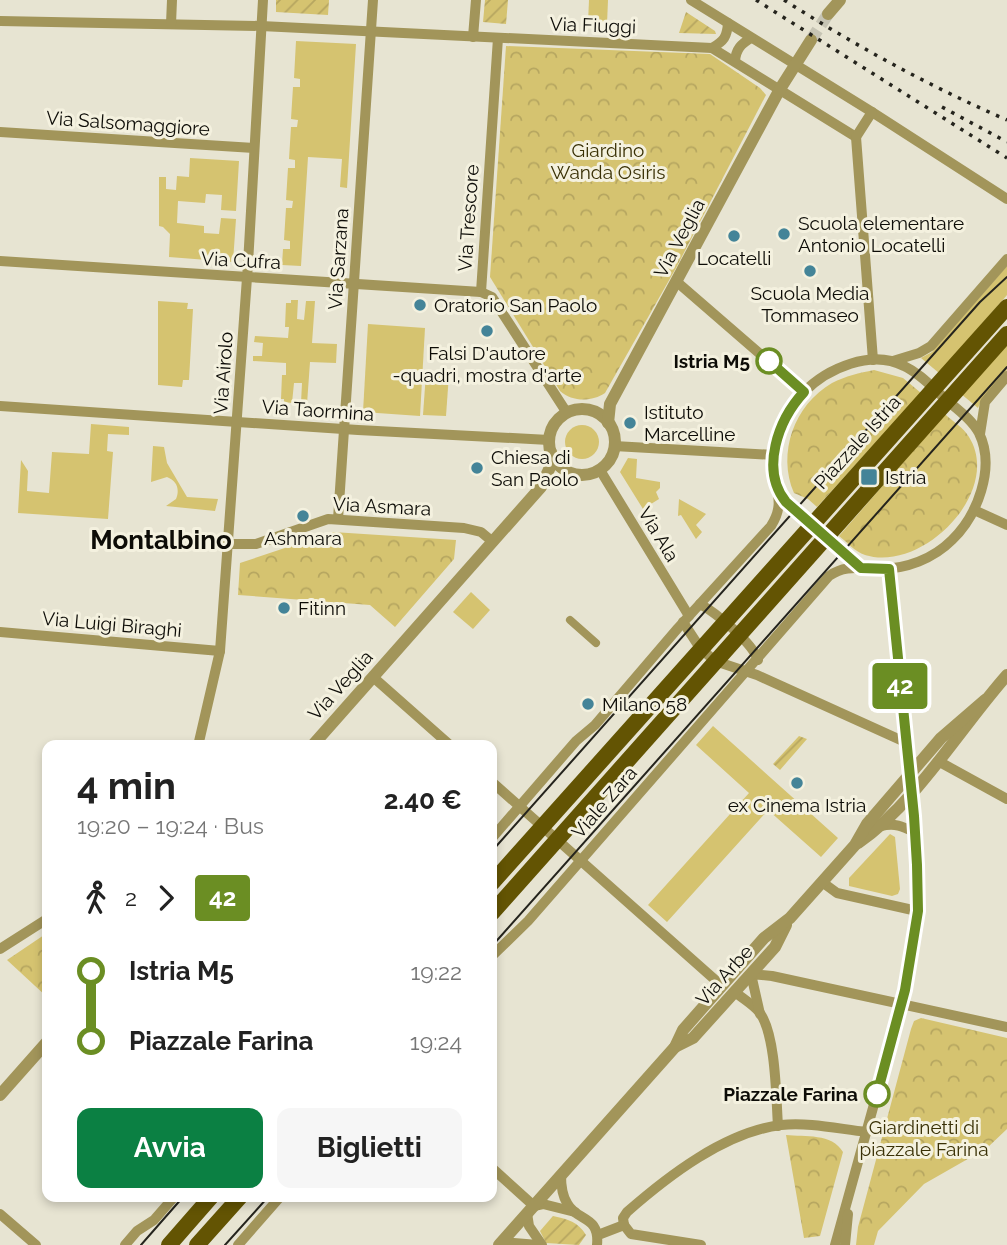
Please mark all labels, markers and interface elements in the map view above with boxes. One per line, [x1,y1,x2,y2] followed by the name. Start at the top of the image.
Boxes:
[549,12,637,38] street label: Via Fiuggi
[45,106,211,140] street label: Via Salsomaggiore
[551,139,665,183] park label: Giardino Wanda Osiris
[453,164,483,272] street label: Via Trescore
[649,195,709,281] street label: Via Veglia
[323,207,353,311] street label: Via Sarzana
[798,212,964,256] place label: Scuola elementare Antonio Locatelli
[776,226,792,242] marker: Scuola elementare Antonio Locatelli
[726,228,742,244] marker: Locatelli
[201,247,281,273] street label: Via Cufra
[697,247,771,269] place label: Locatelli
[802,263,818,279] marker: Scuola Media Tommaseo
[751,282,869,326] place label: Scuola Media Tommaseo
[434,294,597,316] place label: Oratorio San Paolo
[412,297,428,313] marker: Oratorio San Paolo
[479,323,495,339] marker: Falsi D'autore -quadri, mostra d'arte
[209,331,237,415] street label: Via Airolo
[392,342,582,386] place label: Falsi D'autore -quadri, mostra d'arte
[756,348,782,374] marker: Istria M5
[673,350,750,372] place label: Istria M5
[809,391,905,493] street label: Piazzale Istria
[261,395,375,425] street label: Via Taormina
[644,401,735,445] place label: Istituto Marcelline
[622,415,638,431] marker: Istituto Marcelline
[491,446,579,490] place label: Chiesa di San Paolo
[469,460,485,476] marker: Chiesa di San Paolo
[885,466,926,488] place label: Istria
[859,467,879,487] marker: Istria
[332,492,432,520] street label: Via Asmara
[634,503,684,565] street label: Via Ala
[295,508,311,524] marker: Ashmara
[90,525,232,555] district label: Montalbino
[264,527,342,549] place label: Ashmara
[298,597,346,619] place label: Fitinn
[276,600,292,616] marker: Fitinn
[41,607,183,641] street label: Via Luigi Biraghi
[303,646,377,724] street label: Via Veglia
[869,663,932,709] line badge: 42
[886,671,914,700] text: 42
[602,693,687,715] place label: Milano 58
[580,696,596,712] marker: Milano 58
[567,762,641,842] street label: Viale Zara
[77,763,176,808] text: 4 min
[789,775,805,791] marker: ex Cinema Istria
[384,785,462,815] text: 2.40 €
[728,794,866,816] place label: ex Cinema Istria
[77,812,264,839] text: 19:20 – 19:24 · Bus
[77,879,115,917] icon: walk
[147,879,185,917] icon: forward
[209,883,236,912] text: 42
[125,884,137,911] text: 2
[691,940,757,1010] street label: Via Arbe
[129,956,234,986] text: Istria M5
[410,958,462,985] text: 19:22
[129,1026,313,1056] text: Piazzale Farina
[410,1028,462,1055] text: 19:24
[864,1081,890,1107] marker: Piazzale Farina
[723,1083,858,1105] place label: Piazzale Farina
[77,1108,263,1188] button: Avvia
[277,1108,462,1188] button: Biglietti
[860,1116,989,1160] park label: Giardinetti di piazzale Farina

